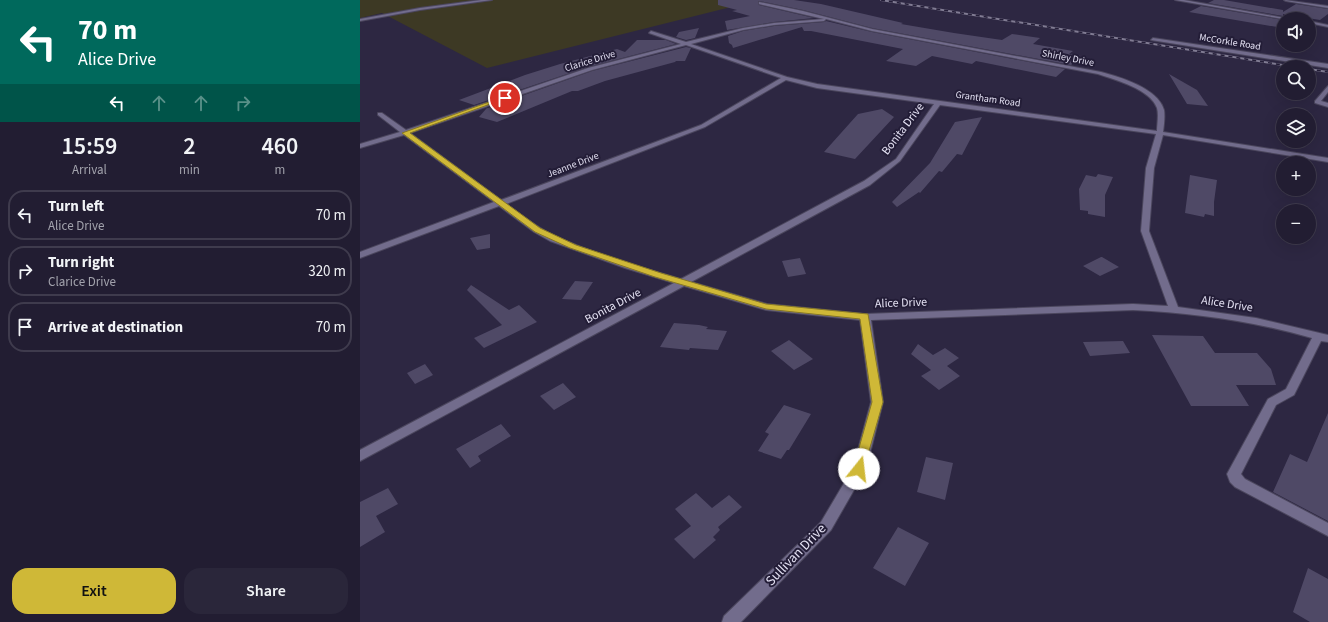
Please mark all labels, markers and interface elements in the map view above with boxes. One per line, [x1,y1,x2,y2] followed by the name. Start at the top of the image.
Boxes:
[78,10,137,50] text: 70 m
[1276,12,1316,244] map controls
[1276,12,1316,52] button: sound
[12,16,64,68] icon: left
[1198,30,1262,54] street label: McCorkle Road
[1041,46,1095,70] street label: Shirley Drive
[78,47,156,72] text: Alice Drive
[563,47,617,75] street label: Clarice Drive
[1276,60,1316,100] button: search
[488,81,522,115] pin
[494,87,516,109] icon: arrive
[955,88,1021,110] street label: Grantham Road
[106,92,128,114] icon: left
[148,92,170,114] icon: ahead
[190,92,212,114] icon: ahead
[232,92,254,114] icon: right
[878,99,928,159] street label: Bonita Drive
[1276,108,1316,148] button: layers
[62,129,117,164] text: 15:59
[183,129,196,164] text: 2
[262,129,298,164] text: 460
[545,149,601,181] street label: Jeanne Drive
[1276,156,1316,196] button: +
[72,161,107,179] text: Arrival
[179,161,200,179] text: min
[275,161,285,179] text: m
[48,196,104,217] text: Turn left
[14,204,36,226] icon: left
[1276,204,1316,244] button: −
[316,205,346,226] text: 70 m
[48,217,104,235] text: Alice Drive
[48,252,114,273] text: Turn right
[14,260,36,282] icon: right
[308,261,346,282] text: 320 m
[48,273,116,291] text: Clarice Drive
[582,284,644,328] street label: Bonita Drive
[1200,292,1254,316] street label: Alice Drive
[875,294,927,312] street label: Alice Drive
[14,316,36,338] icon: arrive
[48,317,183,338] text: Arrive at destination
[316,317,346,338] text: 70 m
[838,448,880,490] position arrow
[761,519,831,591] street label: Sullivan Drive
[12,568,176,614] button: Exit
[184,568,348,614] button: Share

